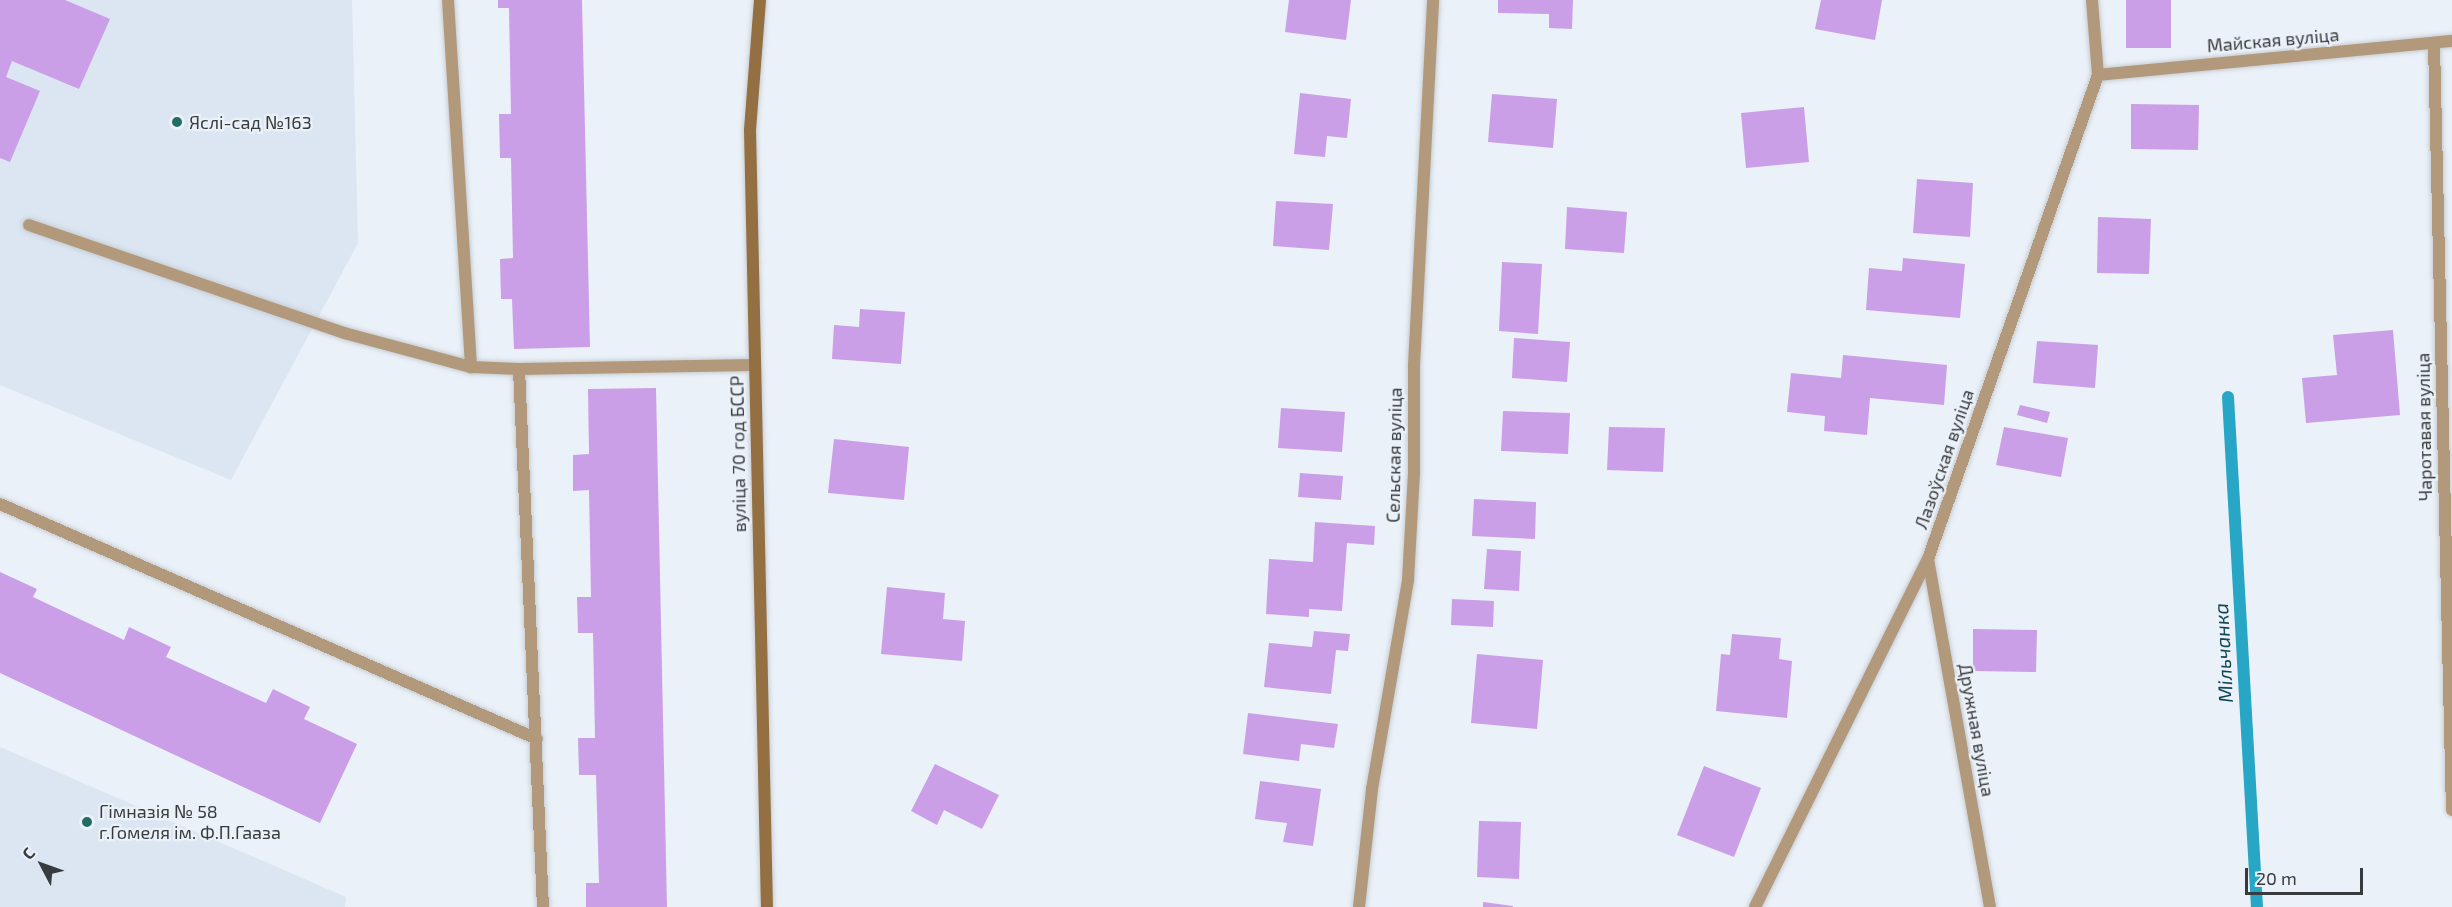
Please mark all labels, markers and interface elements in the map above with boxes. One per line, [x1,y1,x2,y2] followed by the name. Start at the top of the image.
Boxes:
[2206,23,2340,57] street label: Майская вуліца
[189,111,312,133] place label: Яслі-сад №163
[170,115,184,129] marker: Яслі-сад №163
[2412,353,2436,501] street label: Чаротавая вуліца
[726,375,750,533] street label: вуліца 70 год БССР
[1910,386,1978,532] street label: Лазоўская вуліца
[1382,387,1406,523] street label: Сельская вуліца
[2208,603,2238,703] water label: Мільчанка
[1955,662,1999,798] street label: Дружная вуліца
[99,801,281,844] place label: Гімназія № 58 г.Гомеля ім. Ф.П.Гааза
[80,815,94,829] marker: Гімназія № 58 г.Гомеля ім. Ф.П.Гааза
[12,835,72,895] north arrow
[18,843,38,863] text: С
[2248,856,2366,894] scale bar
[2256,867,2297,889] text: 20 m

